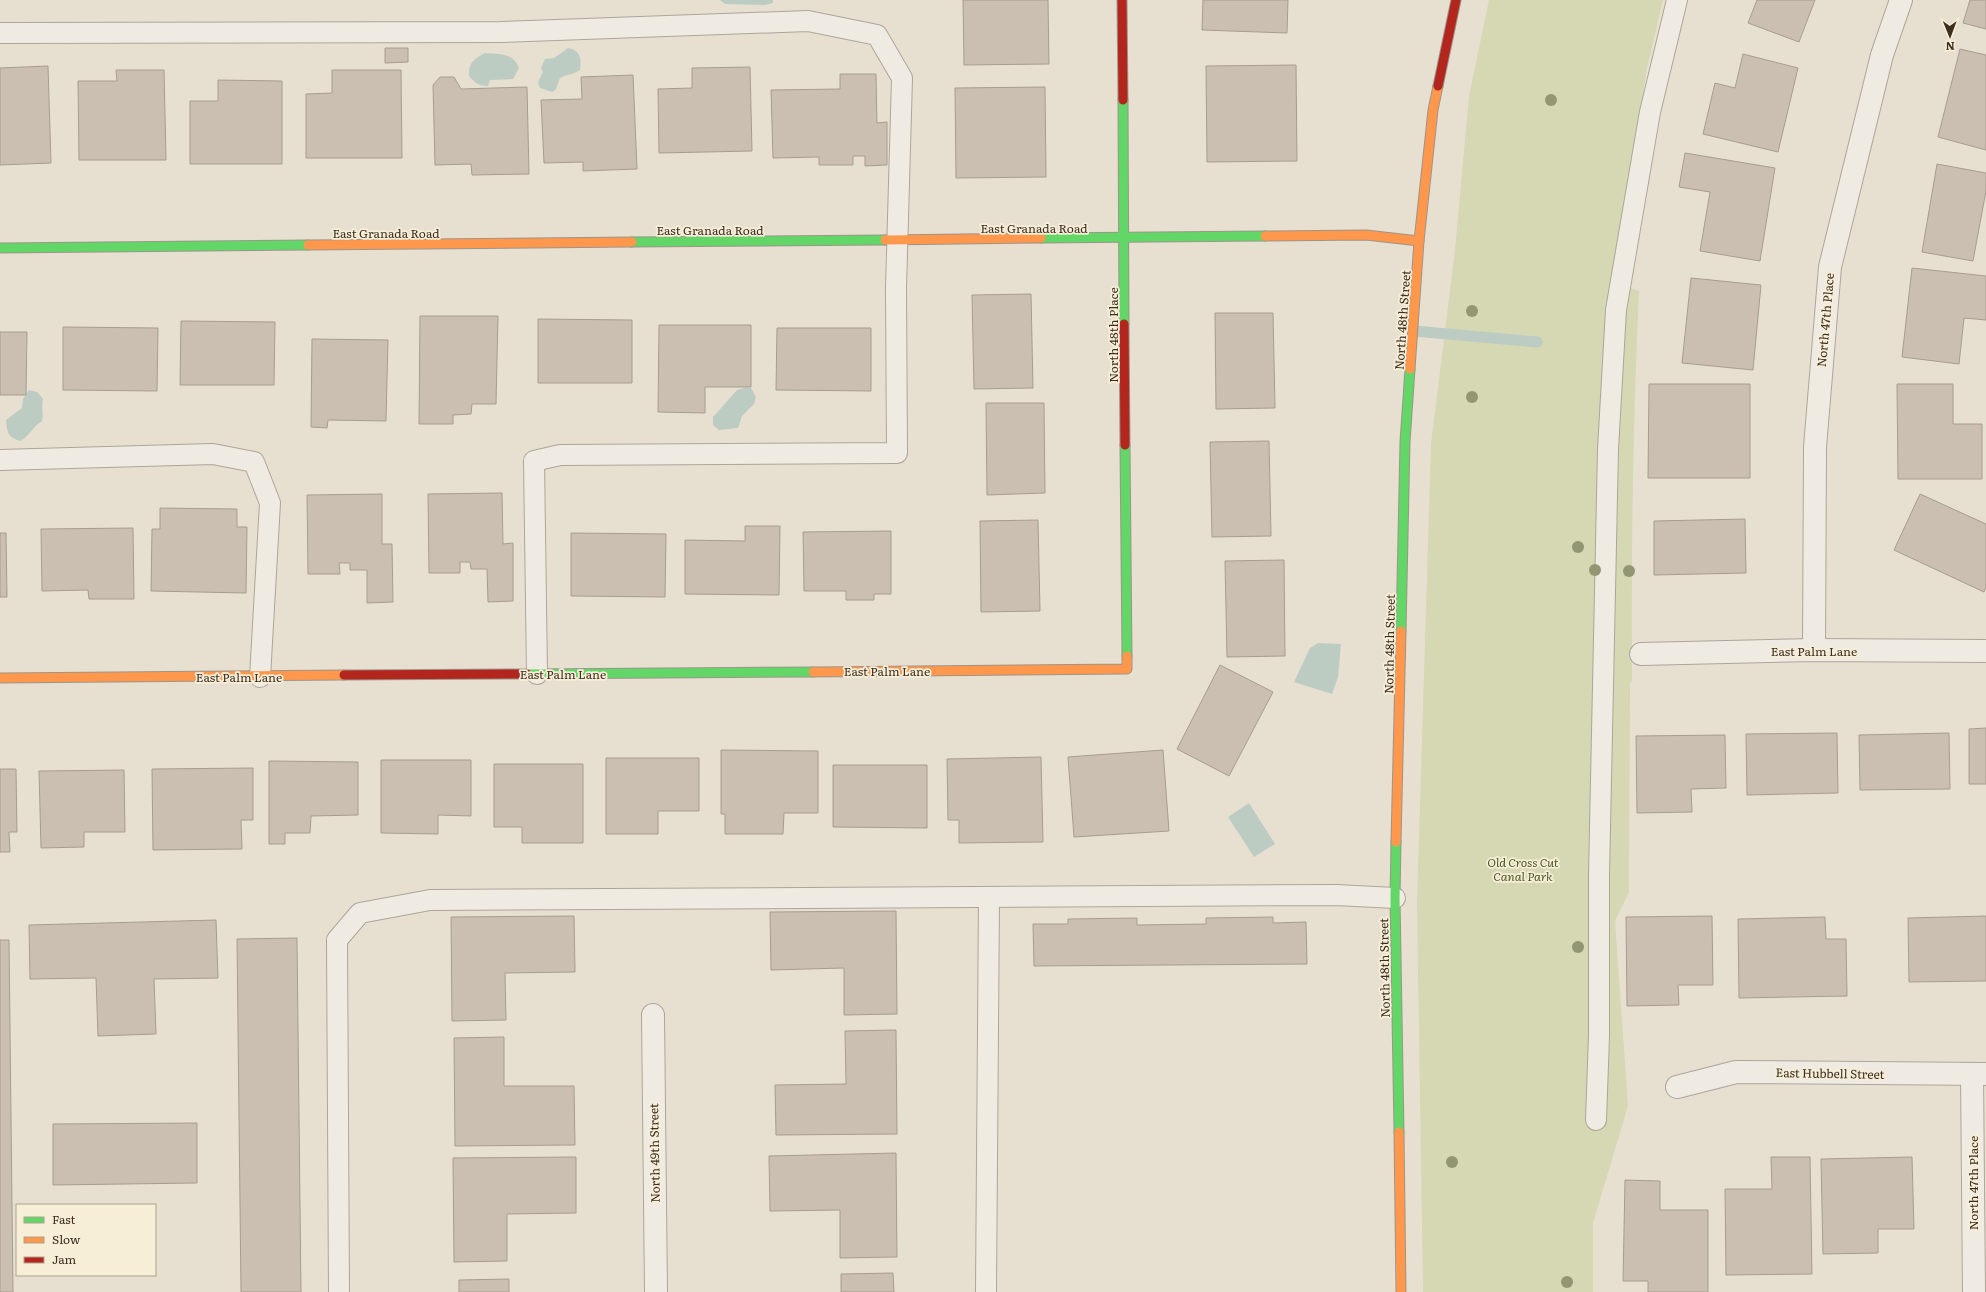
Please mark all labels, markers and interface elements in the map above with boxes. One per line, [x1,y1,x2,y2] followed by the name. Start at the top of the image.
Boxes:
[1930,16,1970,56] north arrow
[1945,39,1955,55] text: N
[980,219,1088,237] street label: East Granada Road
[656,221,764,239] street label: East Granada Road
[332,224,440,242] street label: East Granada Road
[1390,269,1414,370] street label: North 48th Street
[1812,272,1838,368] street label: North 47th Place
[1104,287,1122,383] street label: North 48th Place
[1379,594,1399,694] street label: North 48th Street
[1771,642,1857,660] street label: East Palm Lane
[844,662,930,680] street label: East Palm Lane
[520,665,606,683] street label: East Palm Lane
[196,668,282,686] street label: East Palm Lane
[1487,853,1559,885] park label: Old Cross Cut Canal Park
[1374,918,1394,1018] street label: North 48th Street
[1775,1063,1885,1083] street label: East Hubbell Street
[644,1103,664,1203] street label: North 49th Street
[1964,1136,1982,1230] street label: North 47th Place
[16,1204,156,1276] legend
[52,1210,76,1228] text: Fast
[52,1230,81,1248] text: Slow
[52,1250,77,1268] text: Jam

